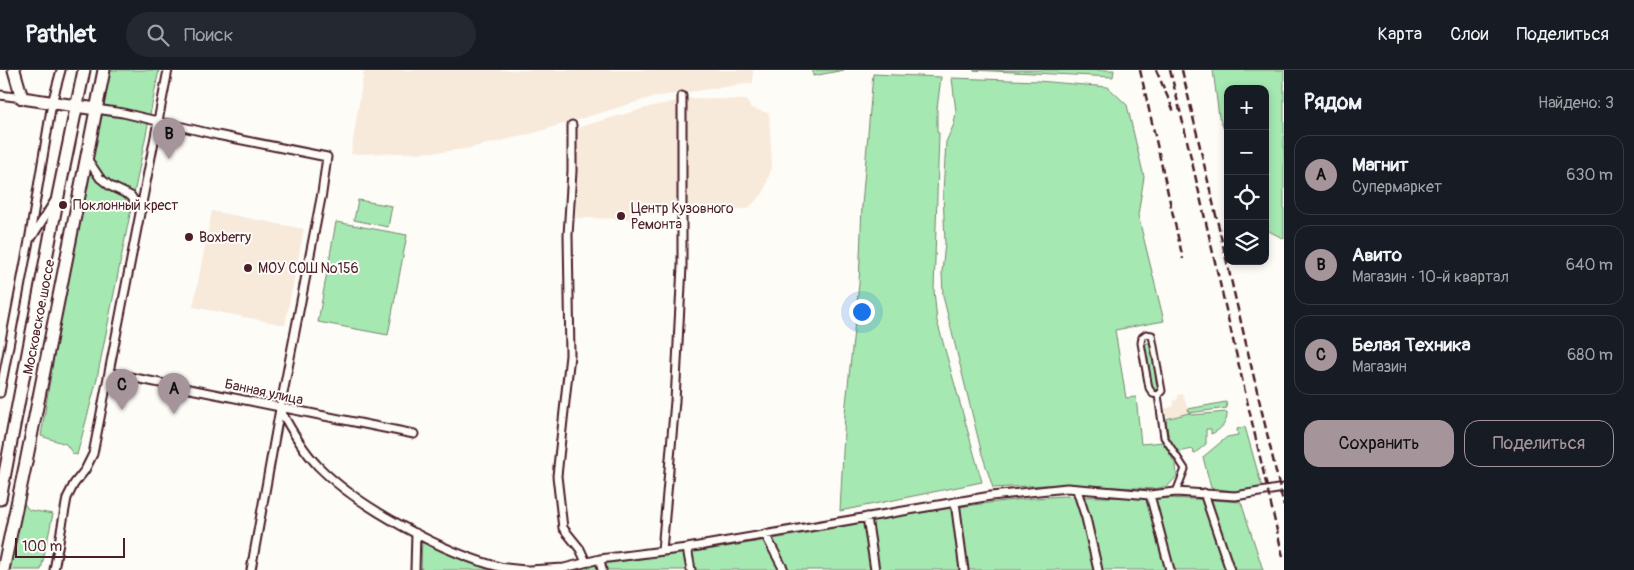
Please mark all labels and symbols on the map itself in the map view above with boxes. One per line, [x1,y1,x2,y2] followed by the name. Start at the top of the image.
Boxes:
[153,118,185,159] pin: B
[73,197,178,214] place label: Поклонный крест
[57,199,69,211] marker: Поклонный крест
[631,200,734,233] place label: Центр Кузовного Ремонта
[615,210,627,222] marker: Центр Кузовного Ремонта
[199,229,251,246] place label: Boxberry
[183,231,195,243] marker: Boxberry
[20,258,58,376] street label: Московское шоссе
[258,260,359,277] place label: МОУ СОШ №156
[242,262,254,274] marker: МОУ СОШ №156
[849,299,875,325] your location
[106,369,138,410] pin: C
[158,373,190,414] pin: A
[223,375,305,409] street label: Банная улица
[15,535,125,558] scale bar

